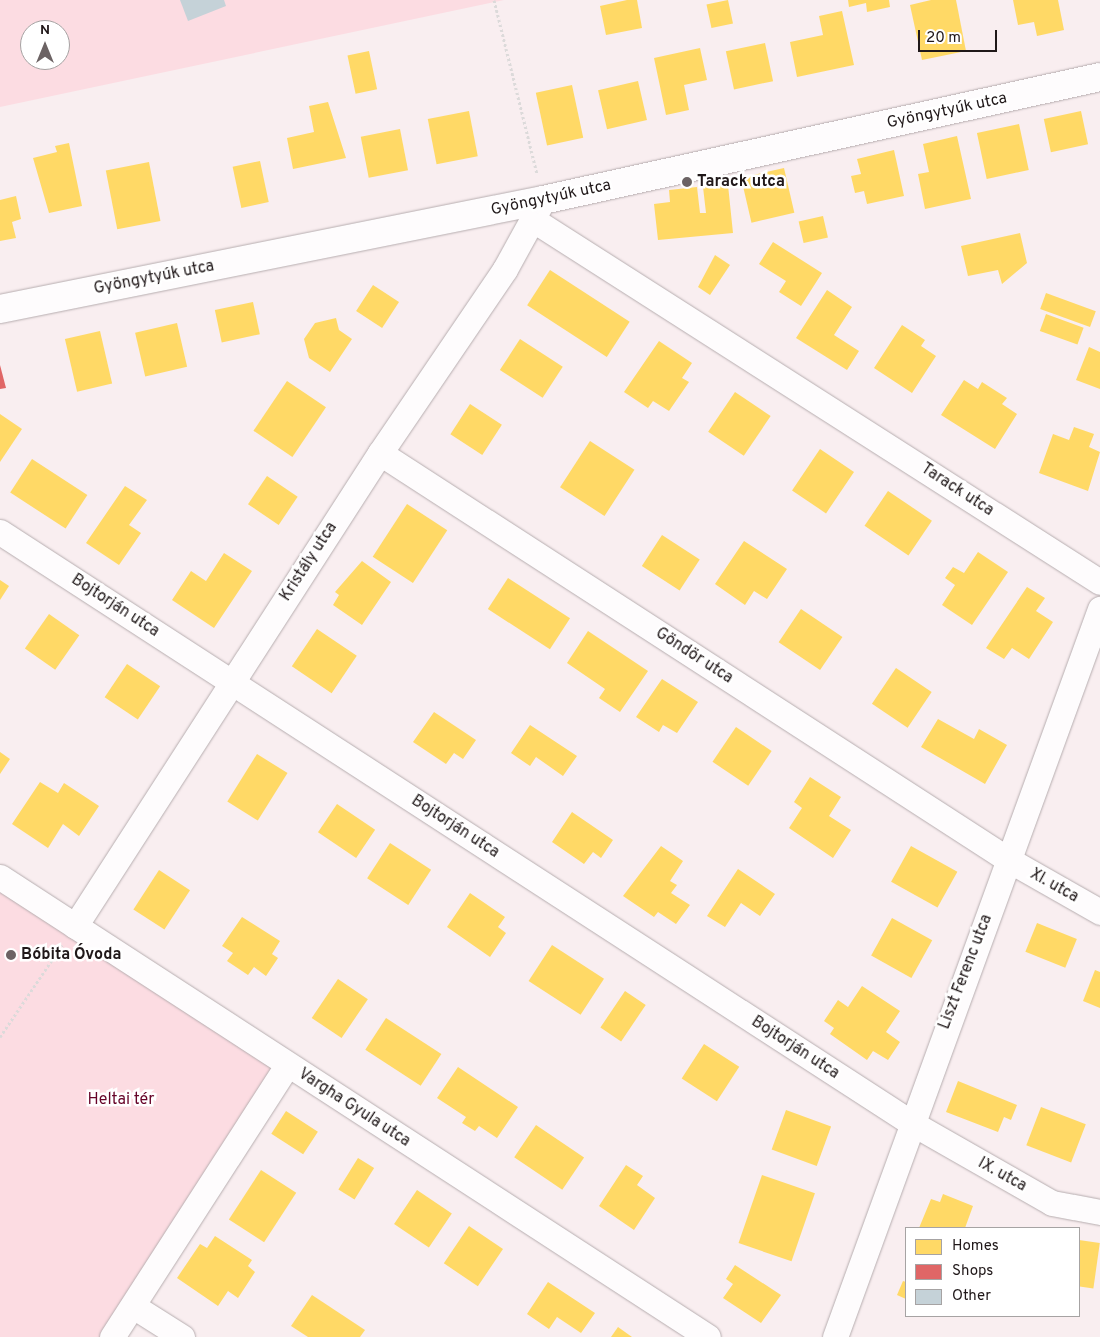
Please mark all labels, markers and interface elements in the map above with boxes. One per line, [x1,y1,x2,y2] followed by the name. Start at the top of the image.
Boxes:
[20,20,70,70] north arrow
[920,20,999,52] scale bar
[40,22,50,39] text: N
[926,29,961,48] text: 20 m
[885,89,1009,133] street label: Gyöngytyúk utca
[697,172,785,192] place label: Tarack utca
[489,176,613,220] street label: Gyöngytyúk utca
[681,176,693,188] marker: Tarack utca
[92,257,216,299] street label: Gyöngytyúk utca
[917,459,997,521] street label: Tarack utca
[276,519,342,605] street label: Kristály utca
[67,570,163,642] street label: Bojtorján utca
[652,624,736,688] street label: Göndör utca
[407,791,503,863] street label: Bojtorján utca
[1026,865,1082,907] street label: XI. utca
[935,912,997,1032] street label: Liszt Ferenc utca
[21,945,121,965] place label: Bóbita Óvoda
[5,949,17,961] marker: Bóbita Óvoda
[747,1012,843,1084] street label: Bojtorján utca
[294,1065,414,1151] street label: Vargha Gyula utca
[88,1090,154,1110] park label: Heltai tér
[974,1154,1030,1196] street label: IX. utca
[905,1227,1080,1317] legend
[952,1237,999,1256] text: Homes
[952,1262,993,1281] text: Shops
[952,1287,991,1306] text: Other

